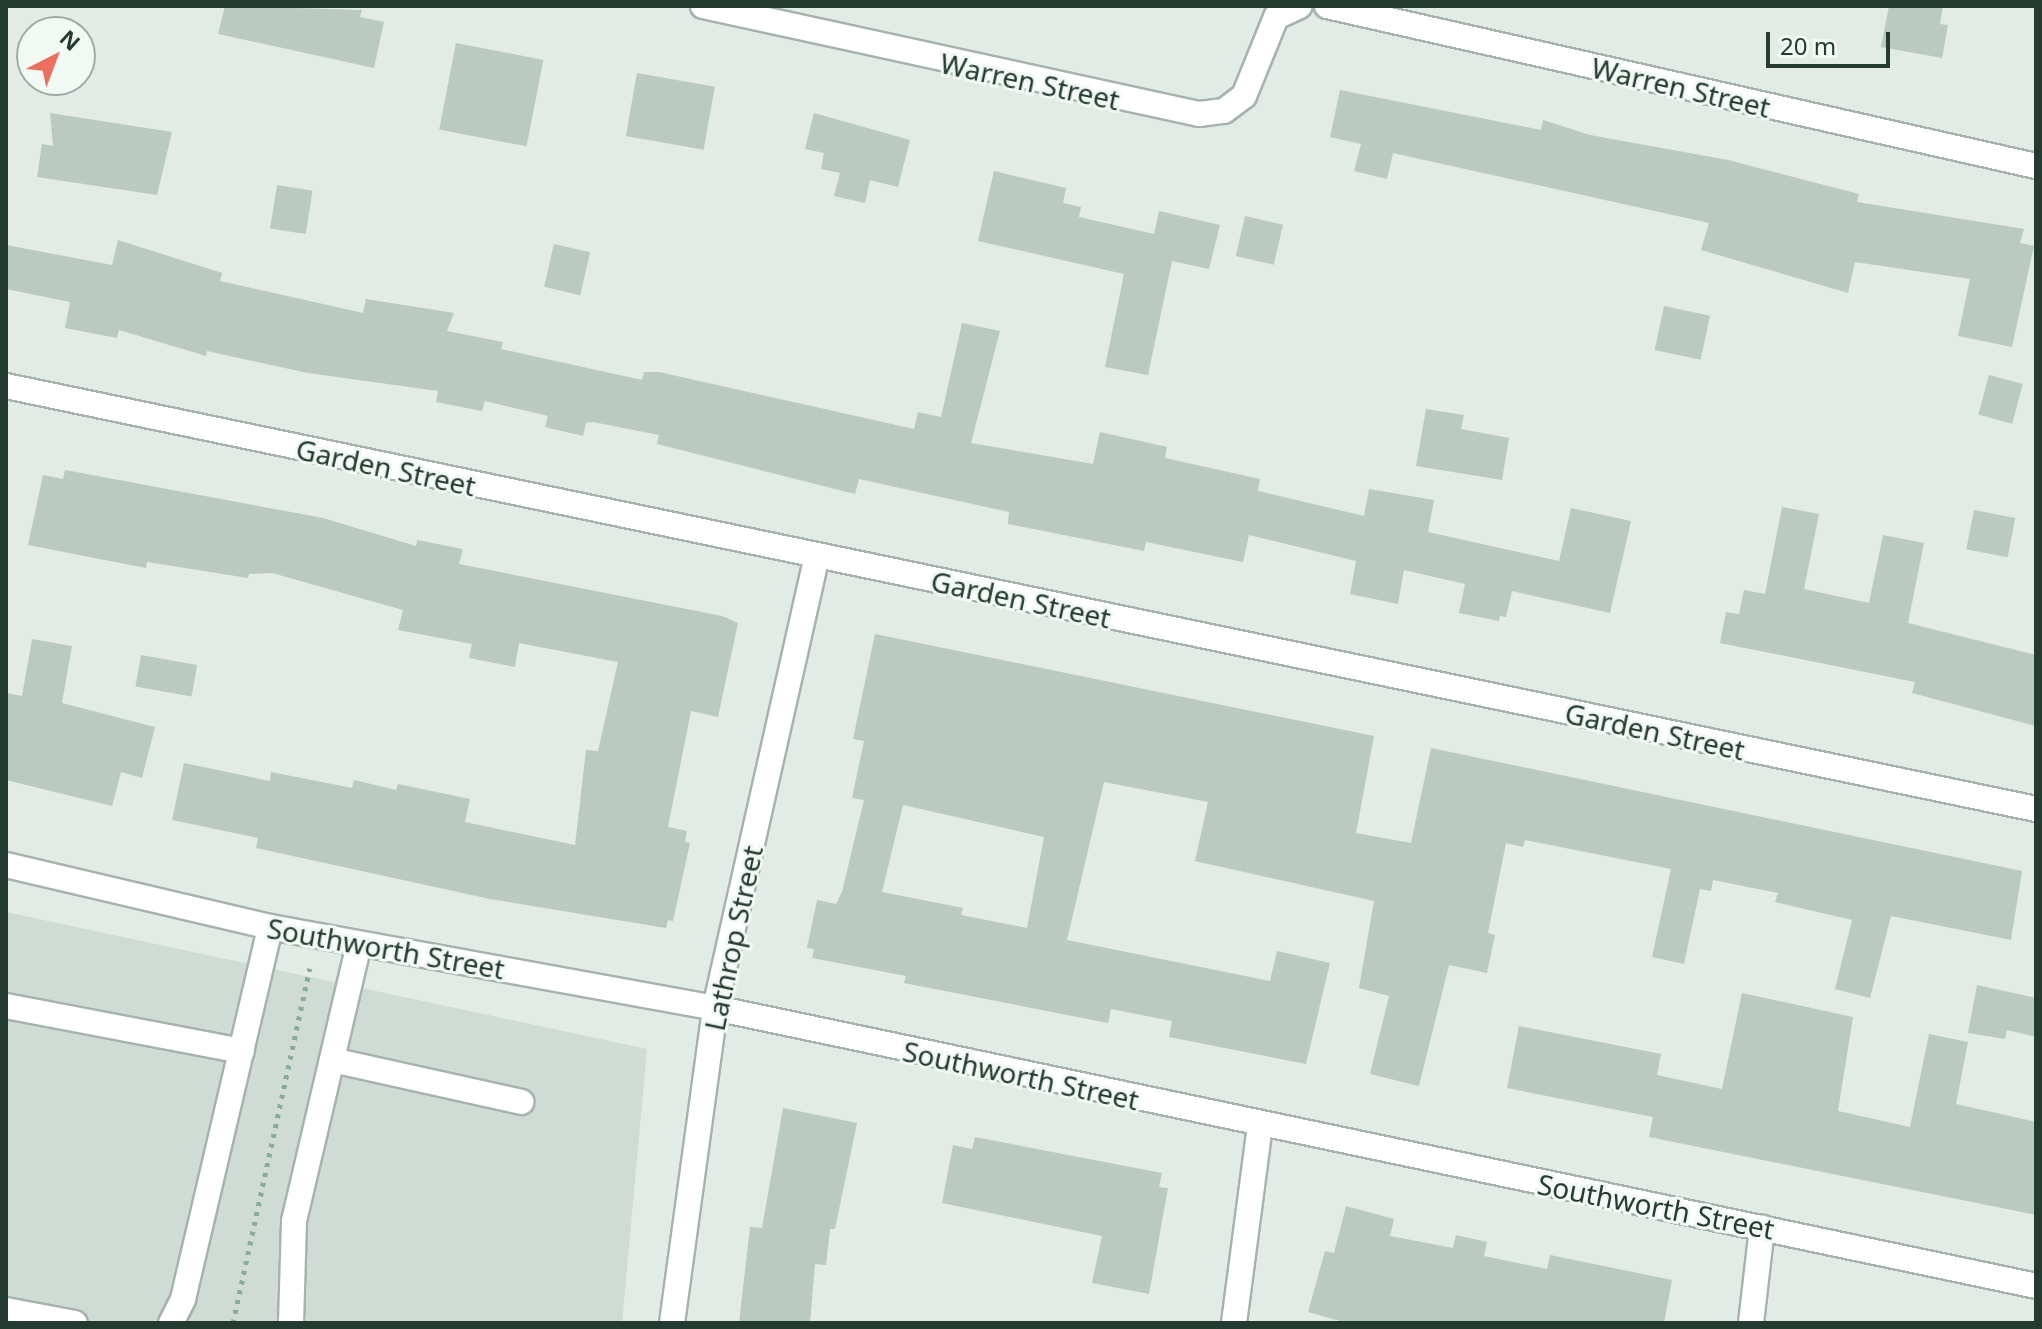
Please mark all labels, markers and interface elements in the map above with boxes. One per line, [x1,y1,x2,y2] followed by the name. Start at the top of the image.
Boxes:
[16,16,96,96] north arrow
[1770,16,1894,66] scale bar
[54,23,87,57] text: N
[1780,29,1836,62] text: 20 m
[937,46,1123,116] street label: Warren Street
[1588,50,1774,124] street label: Warren Street
[293,432,479,502] street label: Garden Street
[928,564,1114,634] street label: Garden Street
[1562,696,1748,766] street label: Garden Street
[697,842,769,1034] street label: Lathrop Street
[265,911,507,985] street label: Southworth Street
[900,1034,1142,1116] street label: Southworth Street
[1535,1167,1777,1245] street label: Southworth Street

